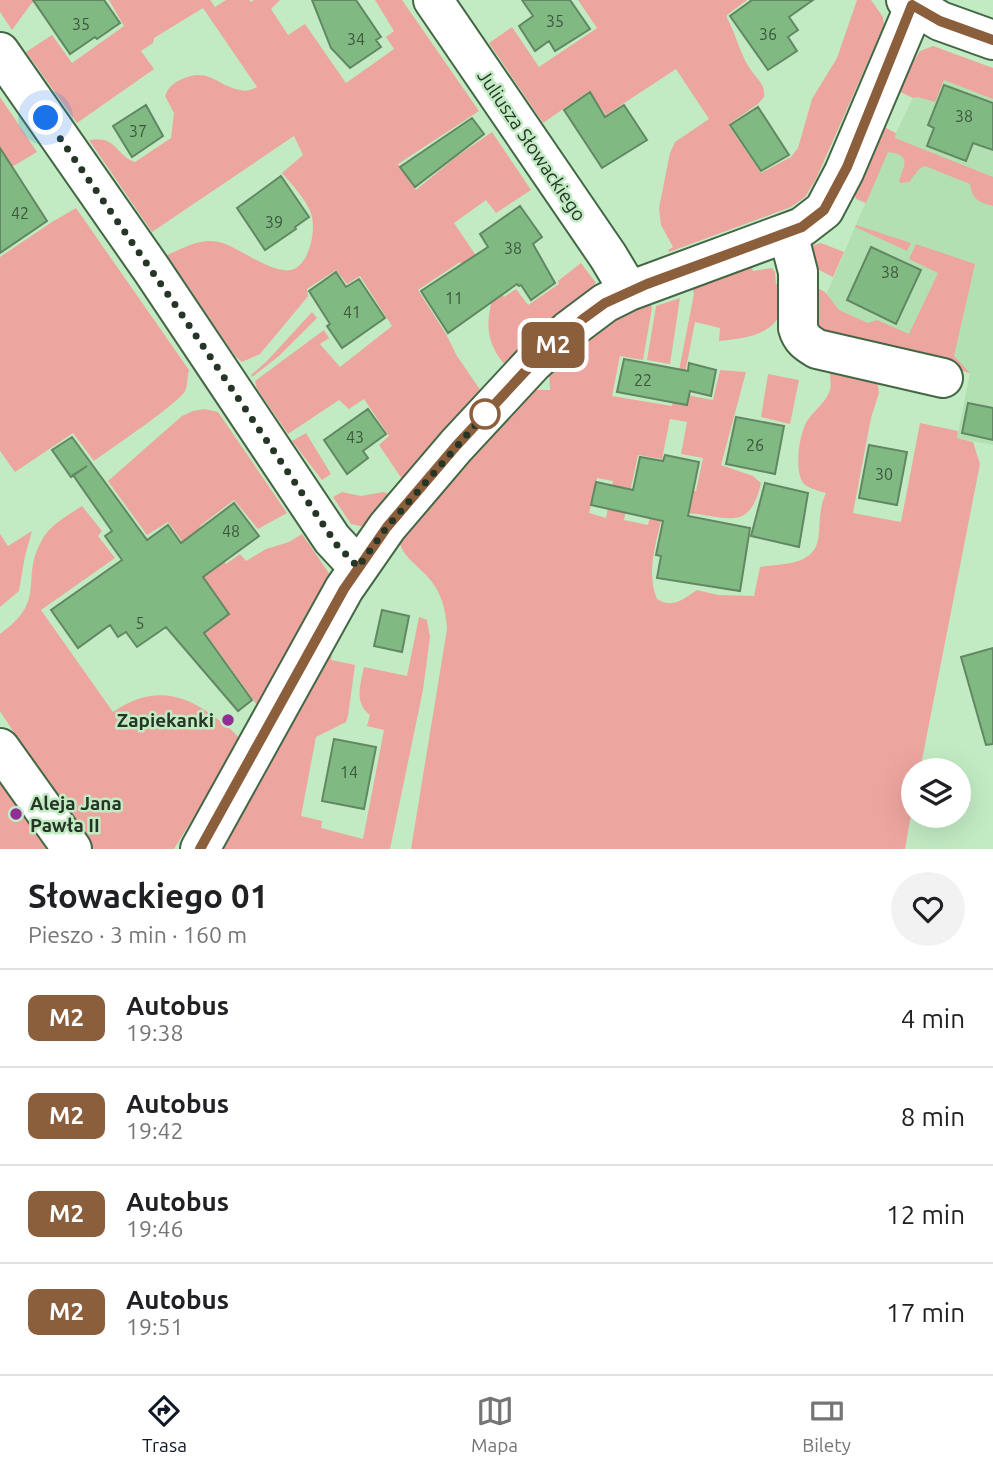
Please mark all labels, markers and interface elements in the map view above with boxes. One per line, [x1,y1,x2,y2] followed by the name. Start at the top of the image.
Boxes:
[546,12,564,30] house number: 35
[72,15,90,33] house number: 35
[759,25,777,43] house number: 36
[347,30,365,48] house number: 34
[473,65,591,225] street label: Juliusza Słowackiego
[28,100,63,135] your location
[955,107,973,125] house number: 38
[129,122,147,140] house number: 37
[11,204,29,222] house number: 42
[265,213,283,231] house number: 39
[504,239,522,257] house number: 38
[881,263,899,281] house number: 38
[445,289,463,307] house number: 11
[343,303,361,321] house number: 41
[522,322,584,368] line badge: M2
[536,331,570,358] text: M2
[634,371,652,389] house number: 22
[470,399,500,429] unlabelled marker
[346,428,364,446] house number: 43
[746,436,764,454] house number: 26
[875,465,893,483] house number: 30
[222,522,240,540] house number: 48
[135,614,145,632] house number: 5
[117,709,214,731] place label: Zapiekanki
[220,712,236,728] marker: Zapiekanki
[901,758,971,828] map controls
[901,758,971,828] button: layers
[340,763,358,781] house number: 14
[30,792,122,836] place label: Aleja Jana Pawła II
[8,806,24,822] marker: Aleja Jana Pawła II
[891,872,965,946] button: heart
[28,877,268,914] text: Słowackiego 01
[28,922,247,947] text: Pieszo · 3 min · 160 m
[126,991,229,1020] text: Autobus
[49,1004,84,1031] text: M2
[901,1004,965,1033] text: 4 min
[126,1020,184,1045] text: 19:38
[126,1089,229,1118] text: Autobus
[49,1102,84,1129] text: M2
[901,1102,965,1131] text: 8 min
[126,1118,184,1143] text: 19:42
[126,1187,229,1216] text: Autobus
[49,1200,84,1227] text: M2
[886,1200,965,1229] text: 12 min
[126,1216,184,1241] text: 19:46
[126,1285,229,1314] text: Autobus
[49,1298,84,1325] text: M2
[886,1298,965,1327] text: 17 min
[126,1314,184,1339] text: 19:51
[142,1392,187,1456] tab: Trasa
[471,1392,518,1456] tab: Mapa
[802,1392,851,1456] tab: Bilety

